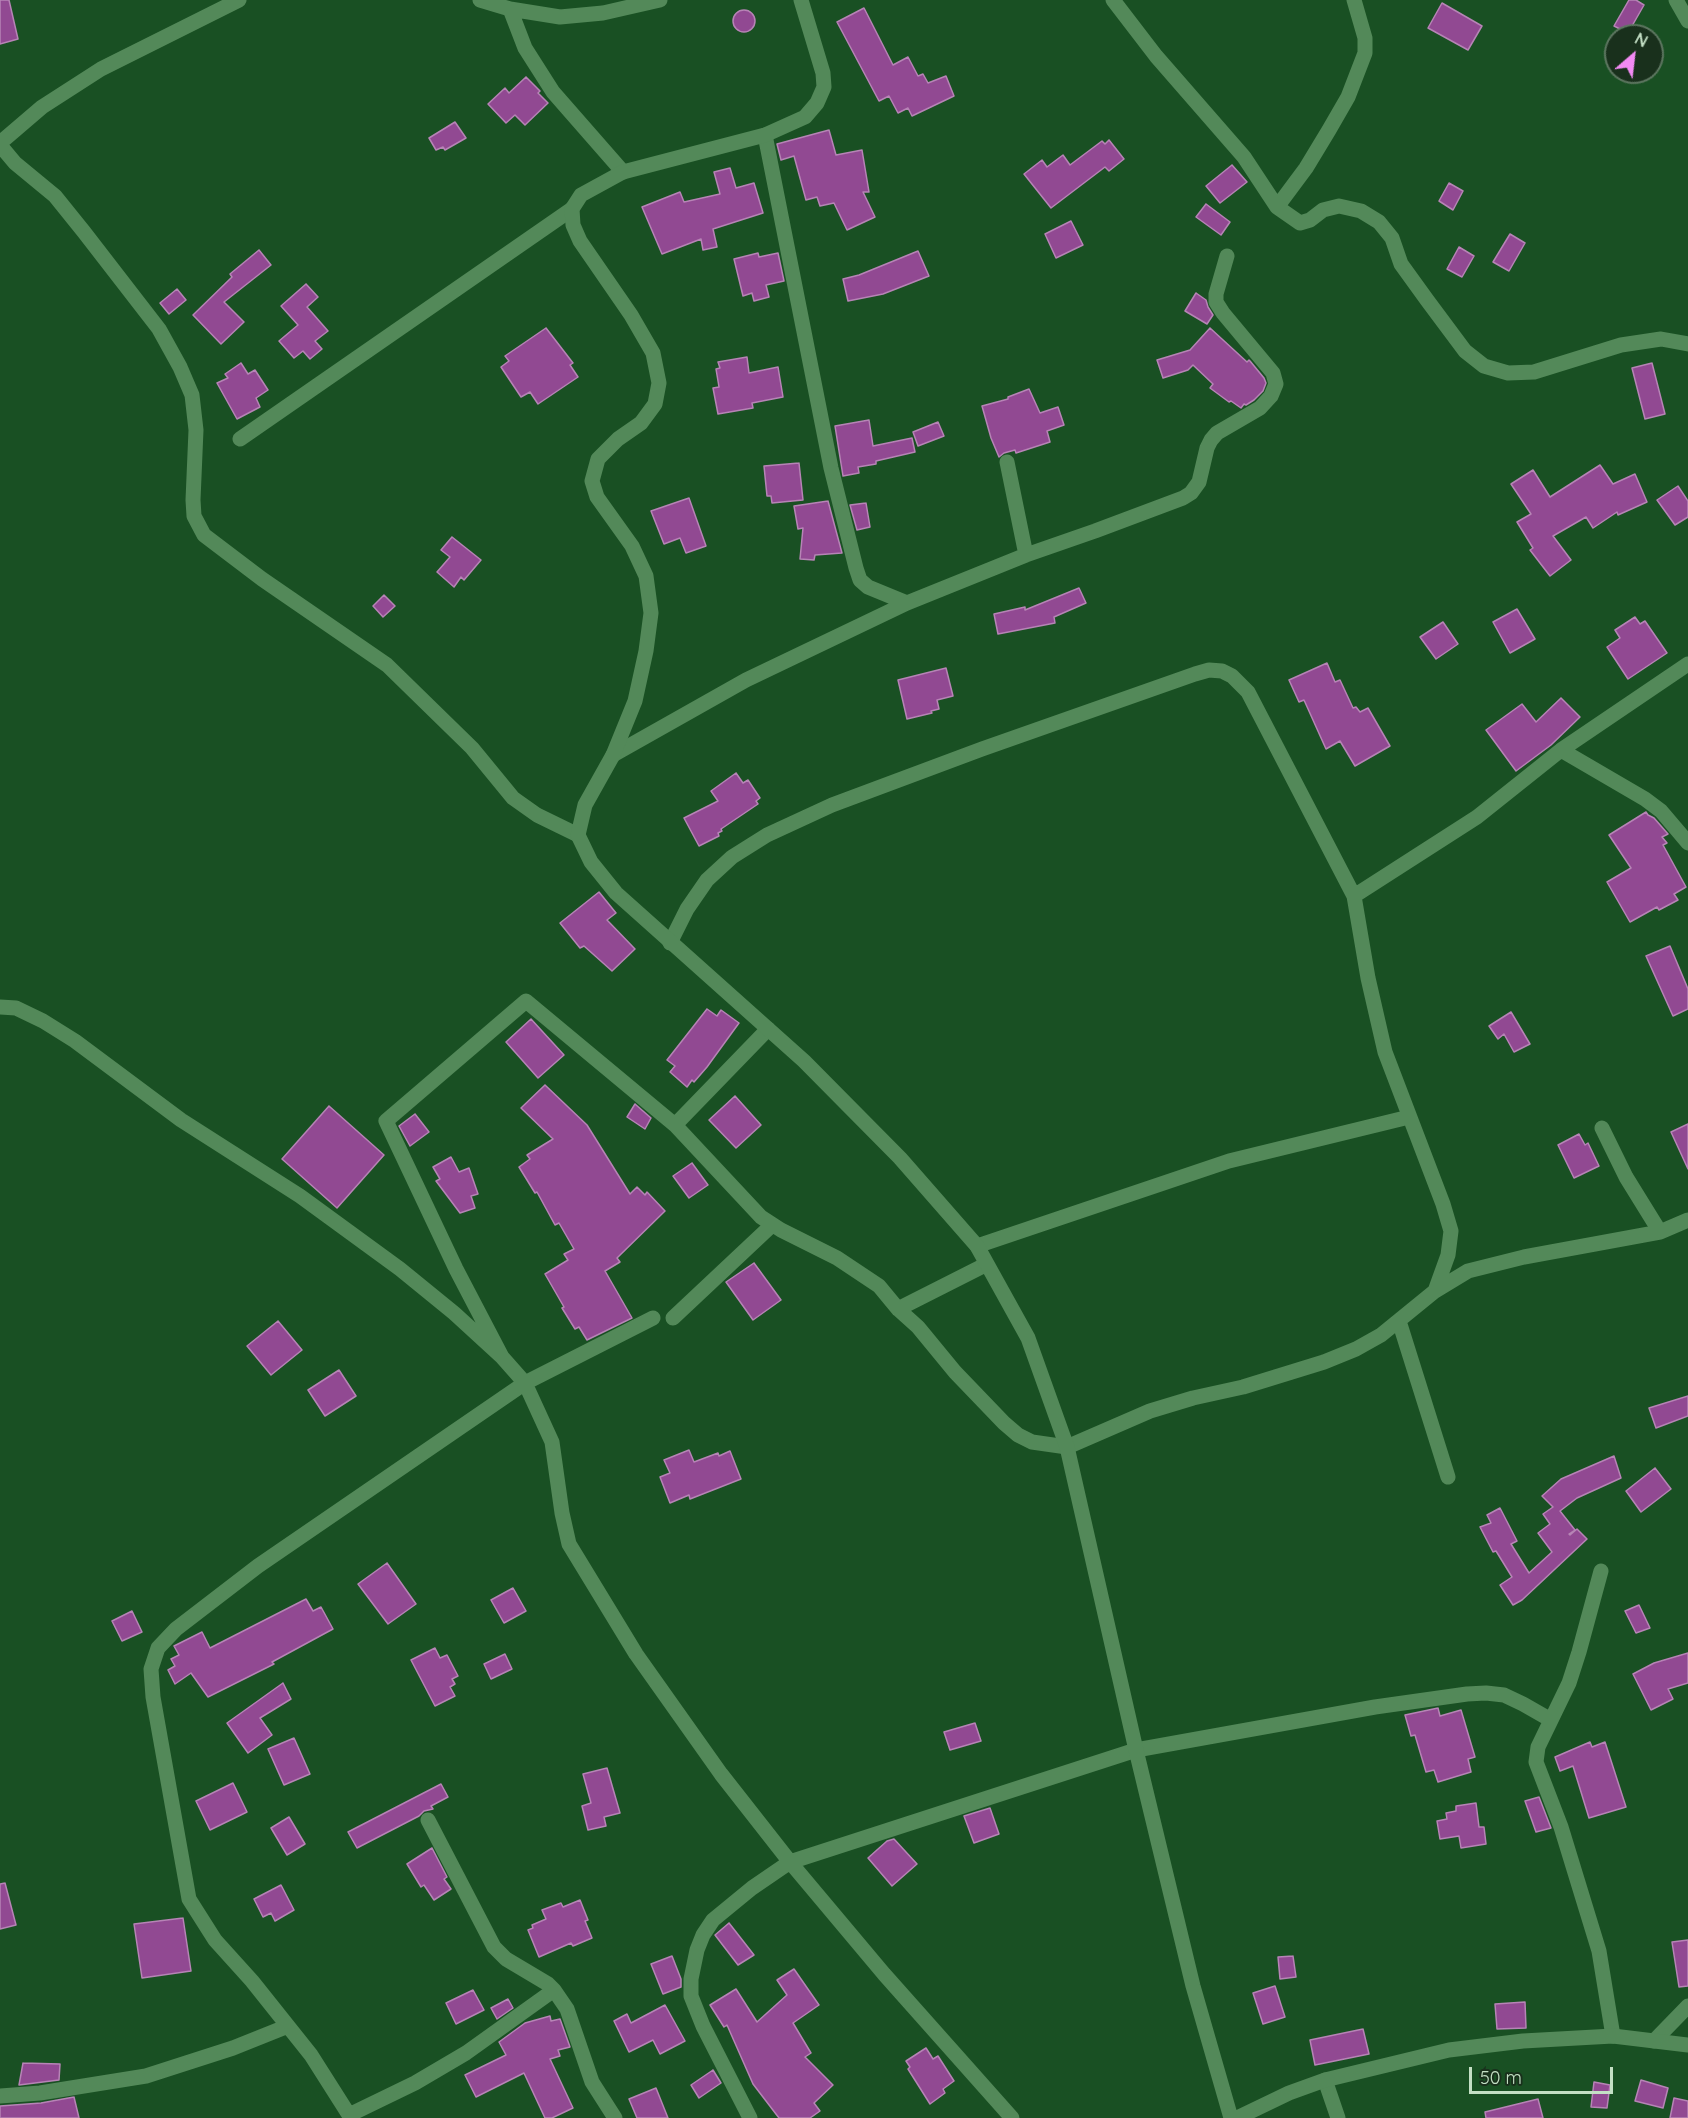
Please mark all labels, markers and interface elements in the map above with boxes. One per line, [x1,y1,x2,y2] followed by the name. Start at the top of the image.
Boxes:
[1604,24,1664,84] north arrow
[1632,28,1651,51] text: N
[1472,2055,1616,2093] scale bar
[1480,2066,1522,2089] text: 50 m

